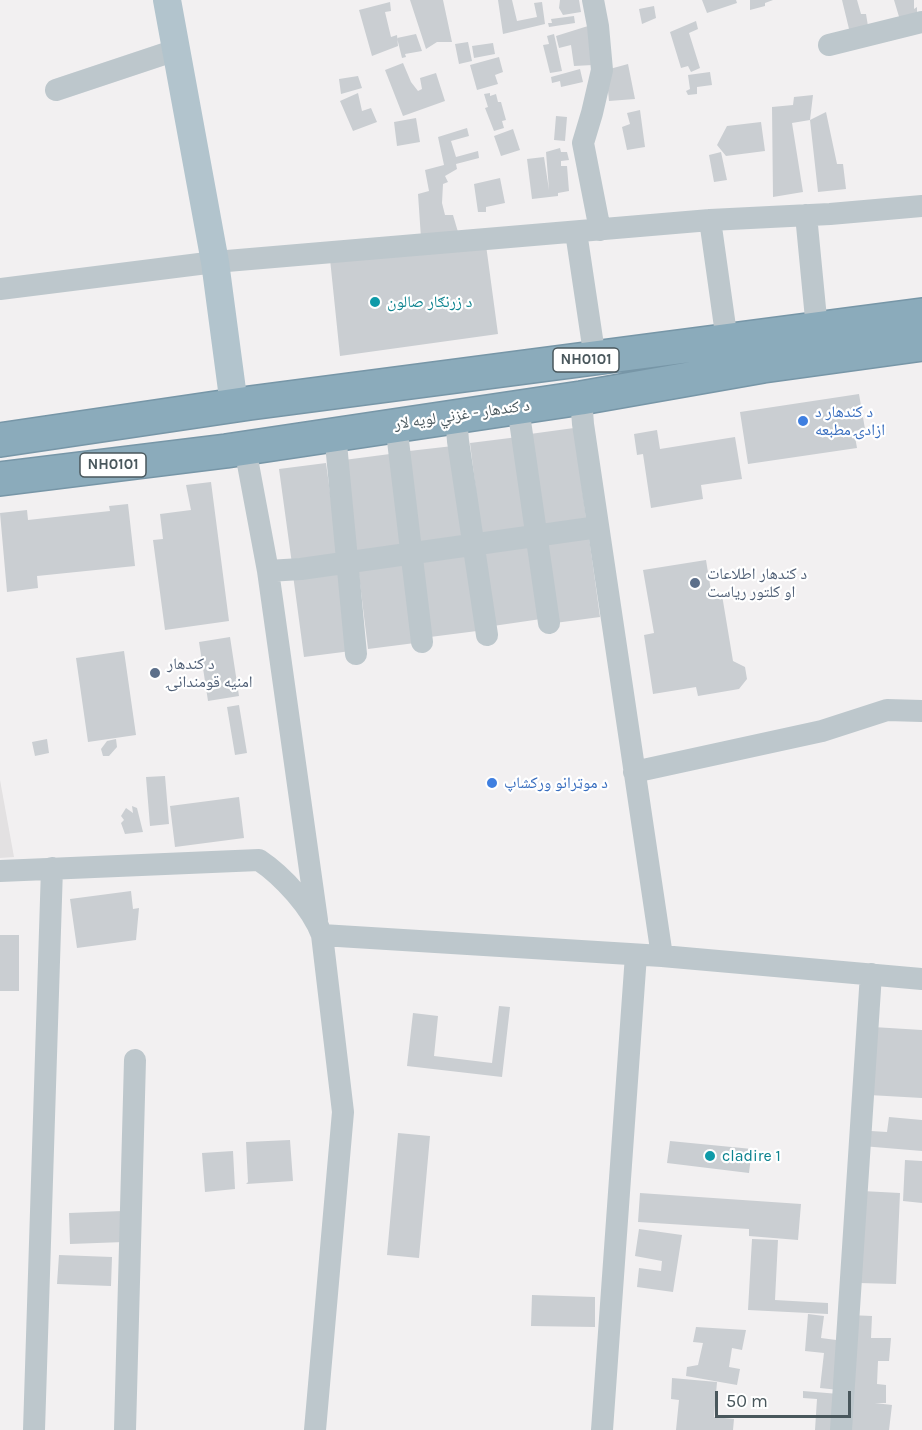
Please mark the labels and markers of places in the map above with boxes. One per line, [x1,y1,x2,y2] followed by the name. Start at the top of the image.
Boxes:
[387,292,472,312] place label: د زرنګار صالون
[368,295,382,309] marker: د زرنګار صالون
[815,402,885,440] place label: د کندهار د ازادۍ مطبعه
[796,414,810,428] marker: د کندهار د ازادۍ مطبعه
[707,564,807,602] place label: د کندهار اطلاعات او کلتور رياست
[688,576,702,590] marker: د کندهار اطلاعات او کلتور رياست
[167,654,253,692] place label: د کندهار امنيه قومندانۍ
[148,666,162,680] marker: د کندهار امنيه قومندانۍ
[504,773,608,793] place label: د موټرانو ورکشاپ
[485,776,499,790] marker: د موټرانو ورکشاپ
[722,1146,781,1166] place label: cladire 1
[703,1149,717,1163] marker: cladire 1

